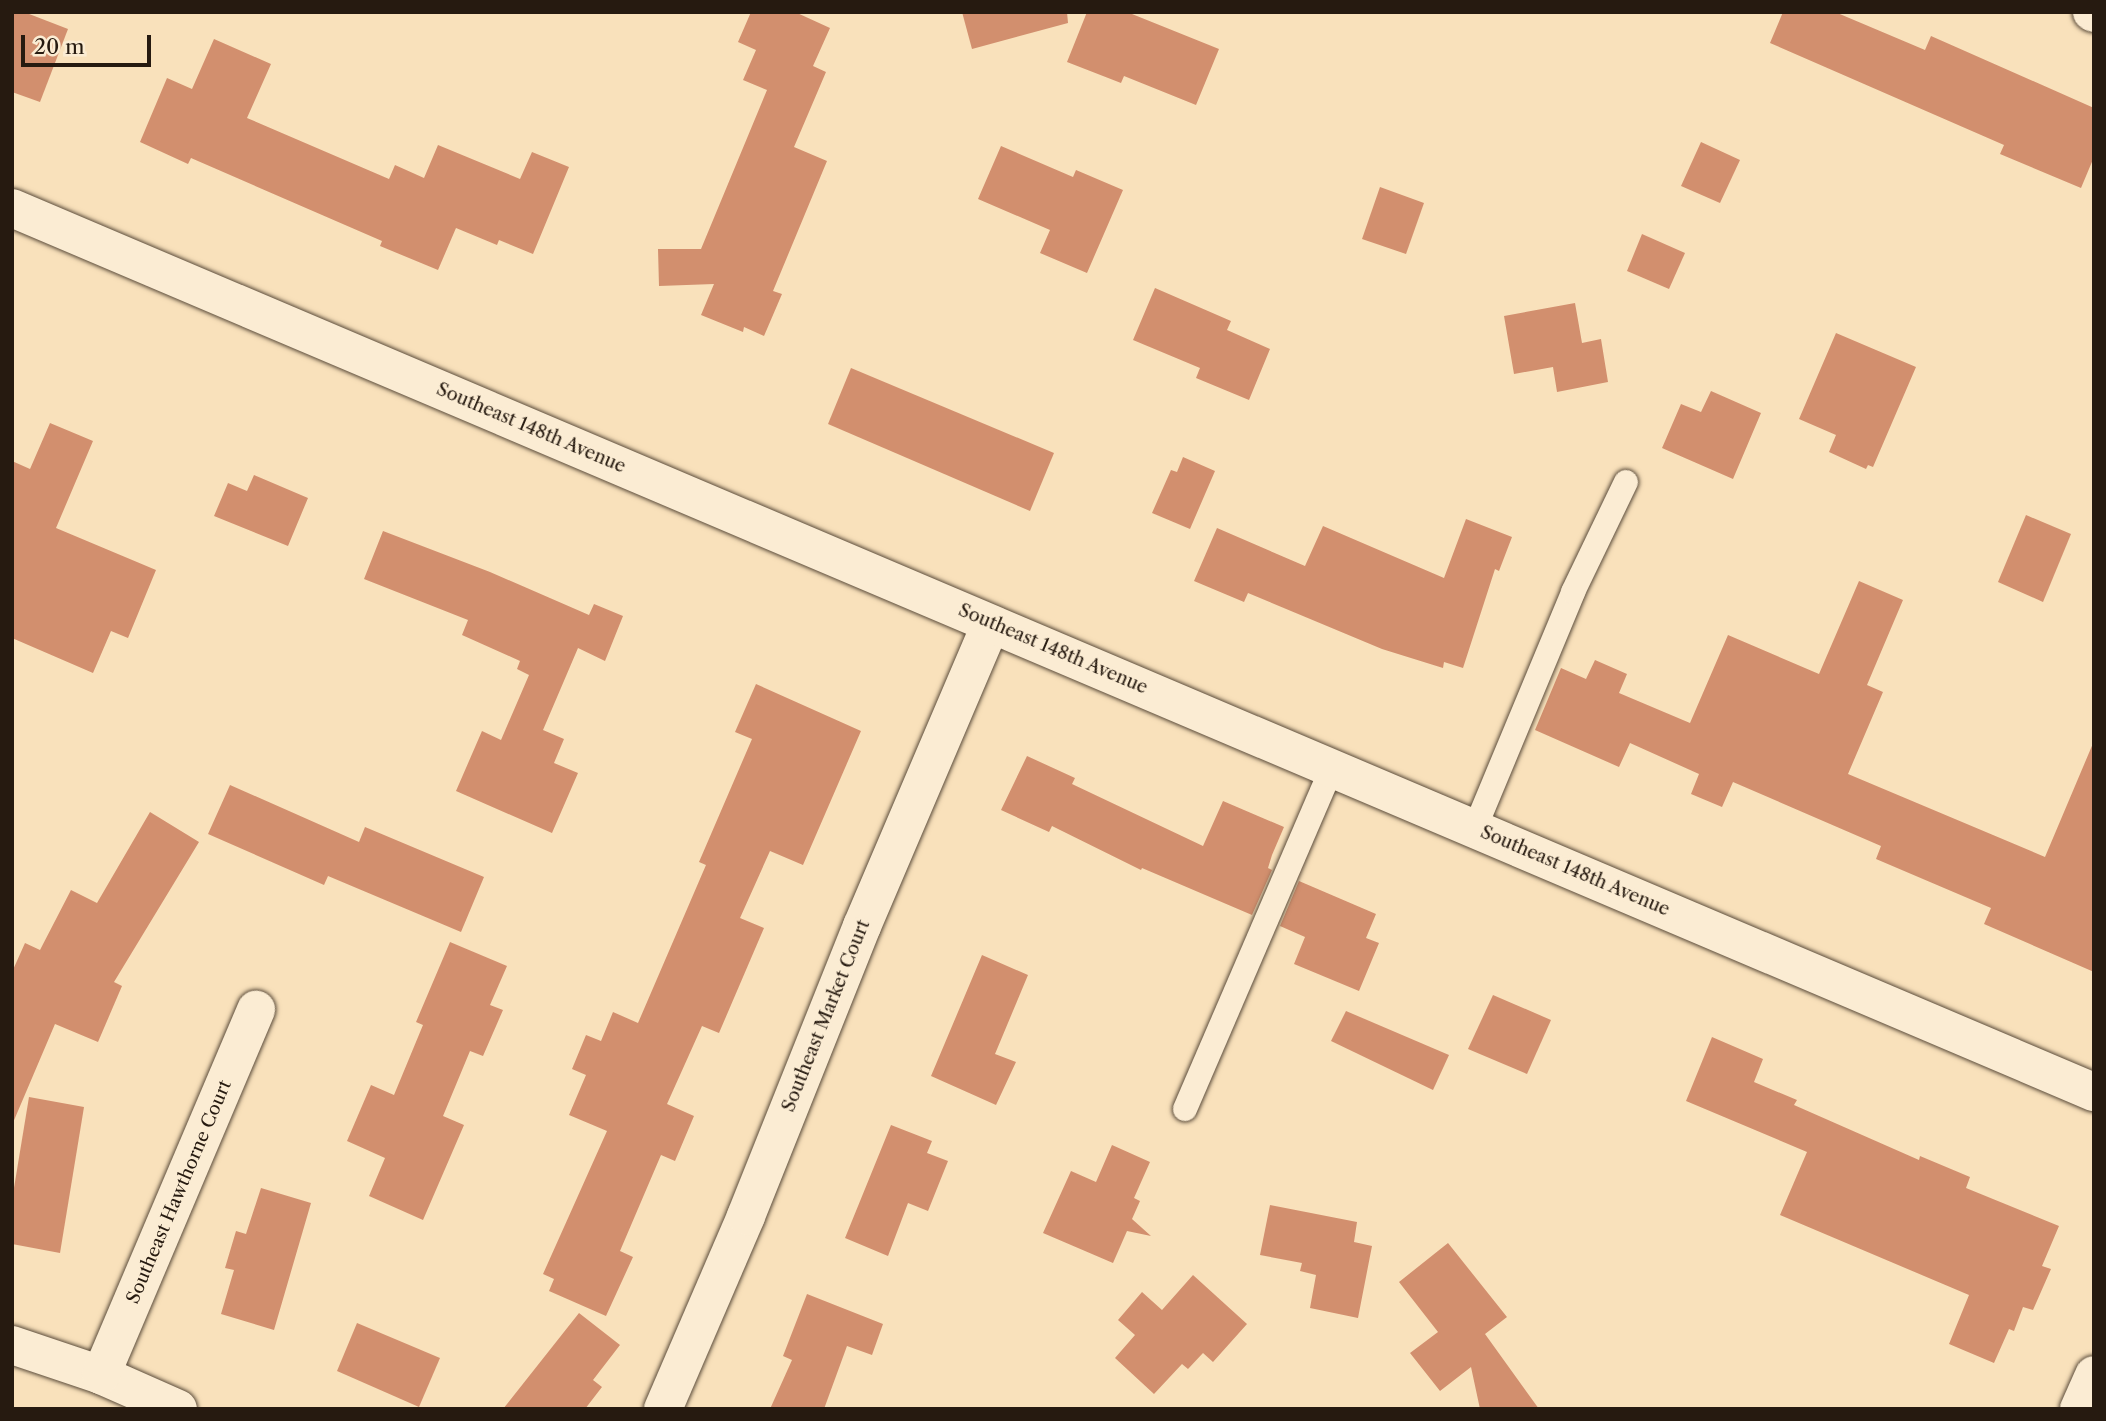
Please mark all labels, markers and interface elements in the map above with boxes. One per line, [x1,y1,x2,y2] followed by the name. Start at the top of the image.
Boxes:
[24,21,154,65] scale bar
[34,34,85,59] text: 20 m
[433,378,629,478] street label: Southeast 148th Avenue
[955,599,1151,699] street label: Southeast 148th Avenue
[1477,821,1673,921] street label: Southeast 148th Avenue
[778,917,874,1115] street label: Southeast Market Court
[122,1077,236,1307] street label: Southeast Hawthorne Court

